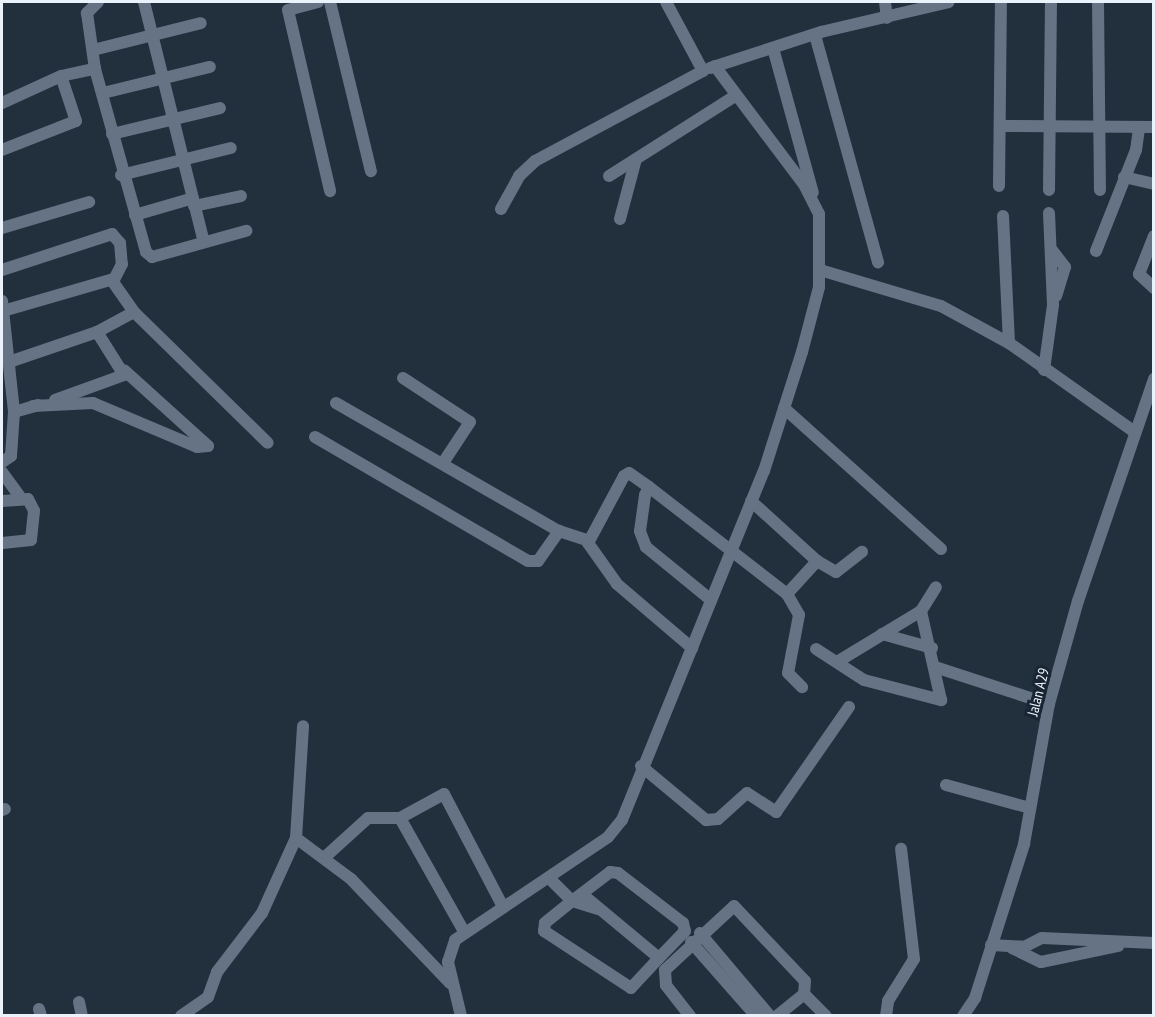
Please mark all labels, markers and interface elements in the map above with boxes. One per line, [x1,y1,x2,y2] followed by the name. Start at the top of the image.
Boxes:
[1023,666,1053,718] street label: Jalan A29

